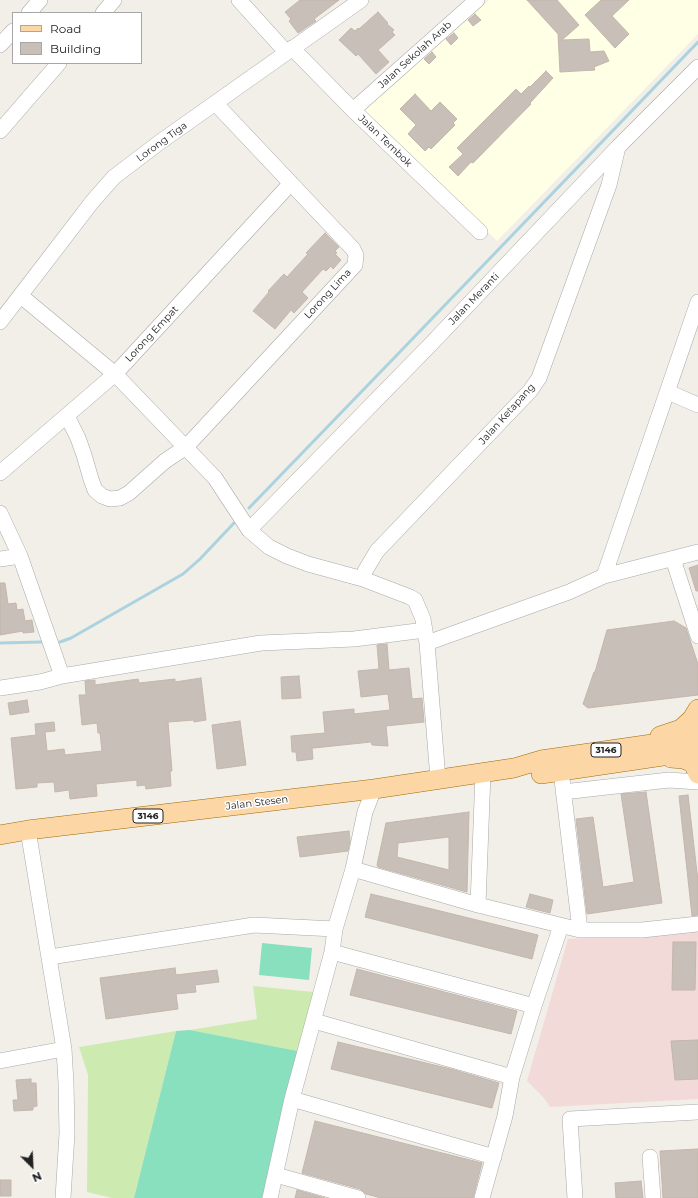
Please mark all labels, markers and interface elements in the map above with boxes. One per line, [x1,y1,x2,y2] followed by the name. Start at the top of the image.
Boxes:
[12,12,142,64] legend
[376,19,454,91] street label: Jalan Sekolah Arab
[50,21,81,36] text: Road
[50,41,101,56] text: Building
[356,112,414,170] street label: Jalan Tembok
[134,120,190,164] street label: Lorong Tiga
[302,267,354,321] street label: Lorong Lima
[446,271,502,327] street label: Jalan Meranti
[123,303,181,365] street label: Lorong Empat
[477,381,537,447] street label: Jalan Ketapang
[591,743,621,757] road number: 3146
[225,793,289,813] street label: Jalan Stesen
[133,809,163,823] road number: 3146
[12,1146,52,1186] north arrow
[30,1169,44,1185] text: N

